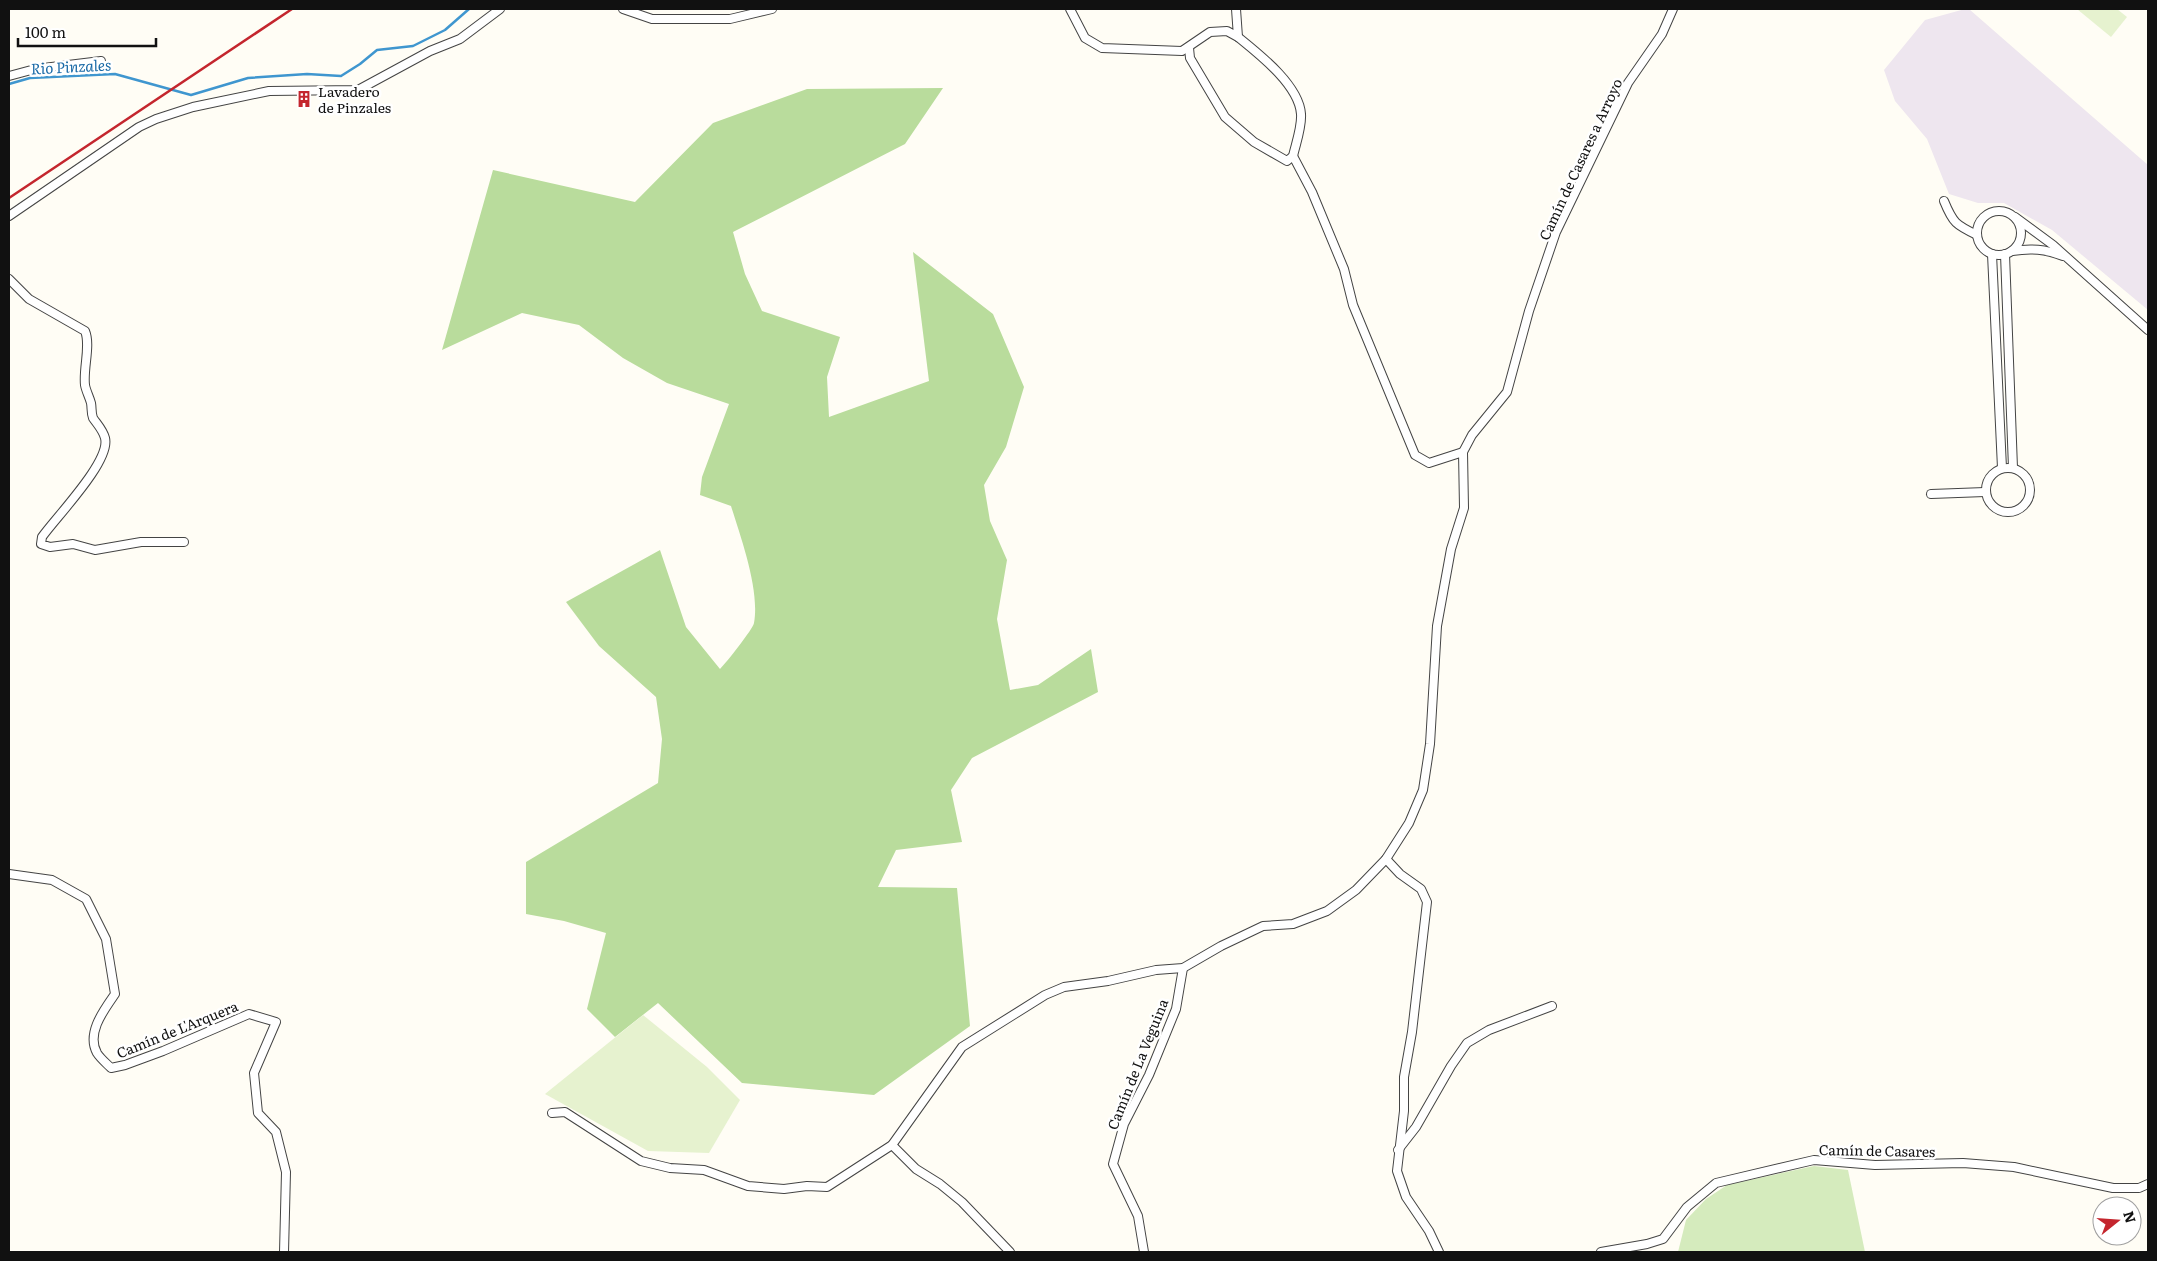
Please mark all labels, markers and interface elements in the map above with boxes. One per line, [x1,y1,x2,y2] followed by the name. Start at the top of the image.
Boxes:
[18,15,155,47] scale bar
[25,20,66,43] text: 100 m
[30,52,112,80] water label: Rio Pinzales
[1534,75,1626,243] street label: Camín de Casares a Arroyo
[318,81,391,117] place label: Lavadero de Pinzales
[294,89,314,109] building icon: Lavadero de Pinzales
[113,995,241,1063] street label: Camín de L'Arquera
[1102,995,1173,1132] street label: Camín de La Veguina
[1819,1139,1935,1161] street label: Camín de Casares
[2092,1196,2142,1246] north arrow
[2119,1208,2142,1226] text: N

